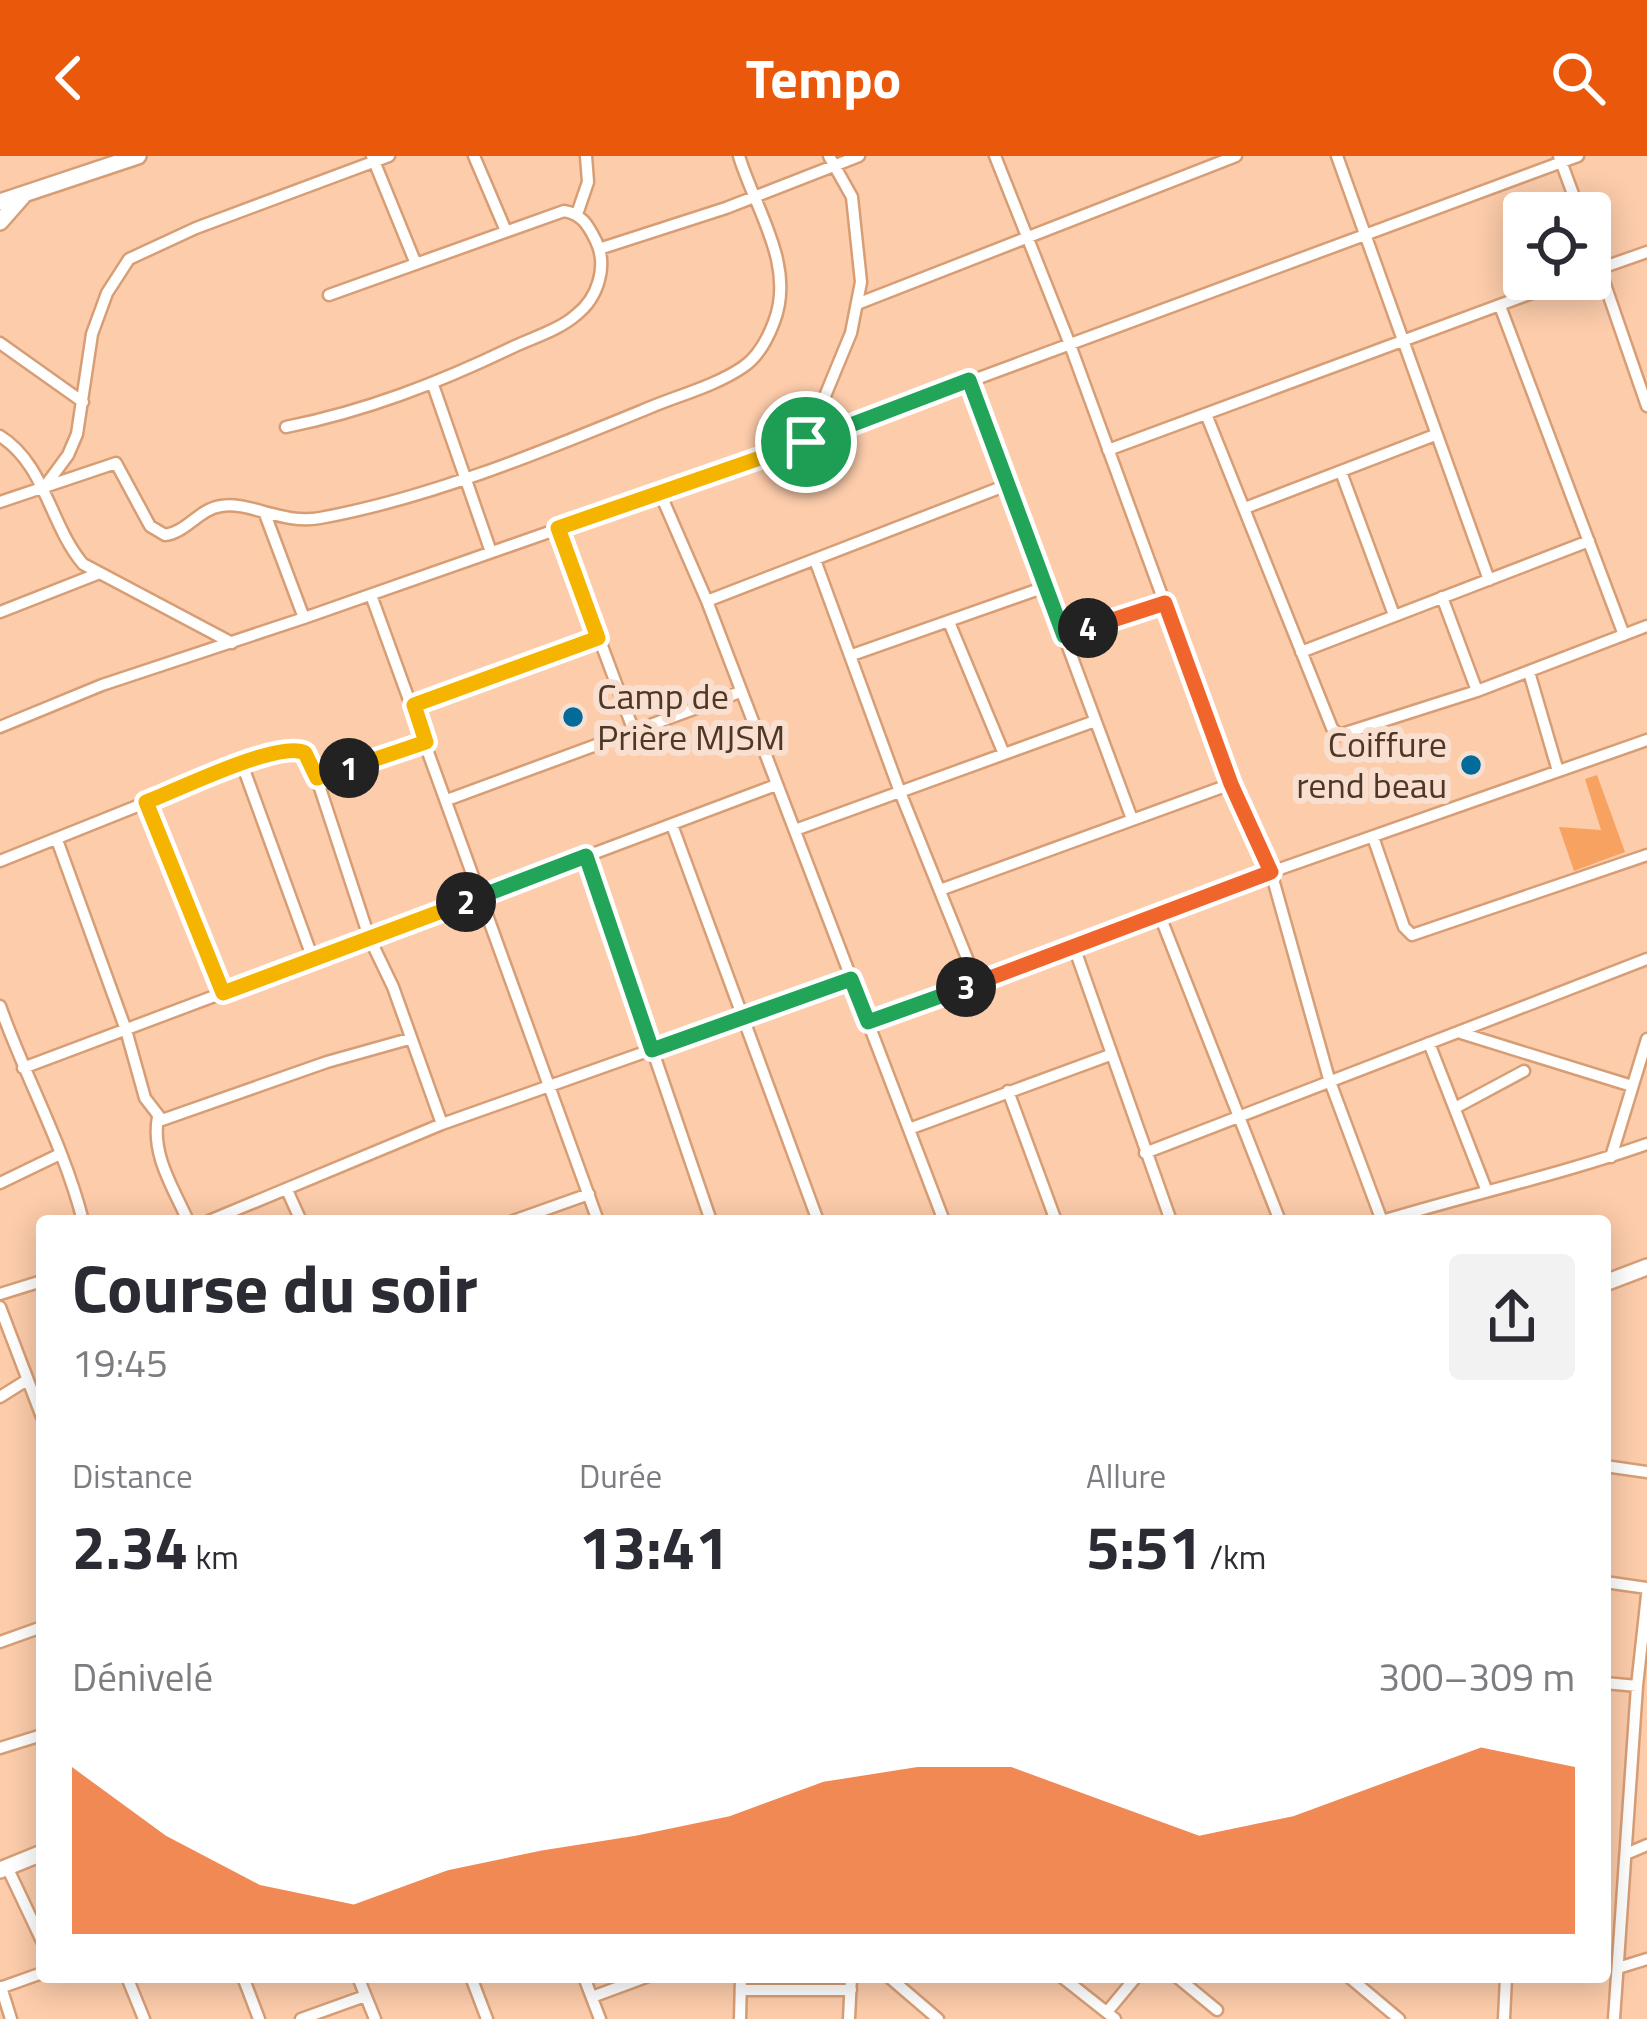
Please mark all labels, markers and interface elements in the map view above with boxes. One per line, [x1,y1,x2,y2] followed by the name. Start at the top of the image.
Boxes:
[746,37,901,119] text: Tempo
[36,45,102,111] icon: back
[1545,45,1611,111] icon: search
[1503,192,1611,300] map controls
[1503,192,1611,300] button: locate
[755,391,857,493] pin
[773,409,839,475] icon: arrive
[1058,598,1118,658] pin: 4
[1079,603,1097,653] text: 4
[597,668,785,764] place label: Camp de Prière MJSM
[560,704,586,730] marker: Camp de Prière MJSM
[1296,716,1447,812] place label: Coiffure rend beau
[319,738,379,798] pin: 1
[340,743,358,793] text: 1
[1458,752,1484,778] marker: Coiffure rend beau
[436,872,496,932] pin: 2
[457,877,475,927] text: 2
[936,957,996,1017] pin: 3
[957,962,975,1012] text: 3
[72,1237,478,1338] text: Course du soir
[1449,1254,1575,1380] button: share
[72,1333,168,1392] text: 19:45
[72,1451,193,1501] text: Distance
[579,1451,662,1501] text: Durée
[1086,1451,1166,1501] text: Allure
[72,1501,188,1592] text: 2.34
[579,1501,729,1592] text: 13:41
[1086,1501,1202,1592] text: 5:51
[188,1532,239,1582] text: km
[1202,1532,1266,1582] text: /km
[72,1647,213,1706] text: Dénivelé
[1378,1647,1575,1706] text: 300–309 m

